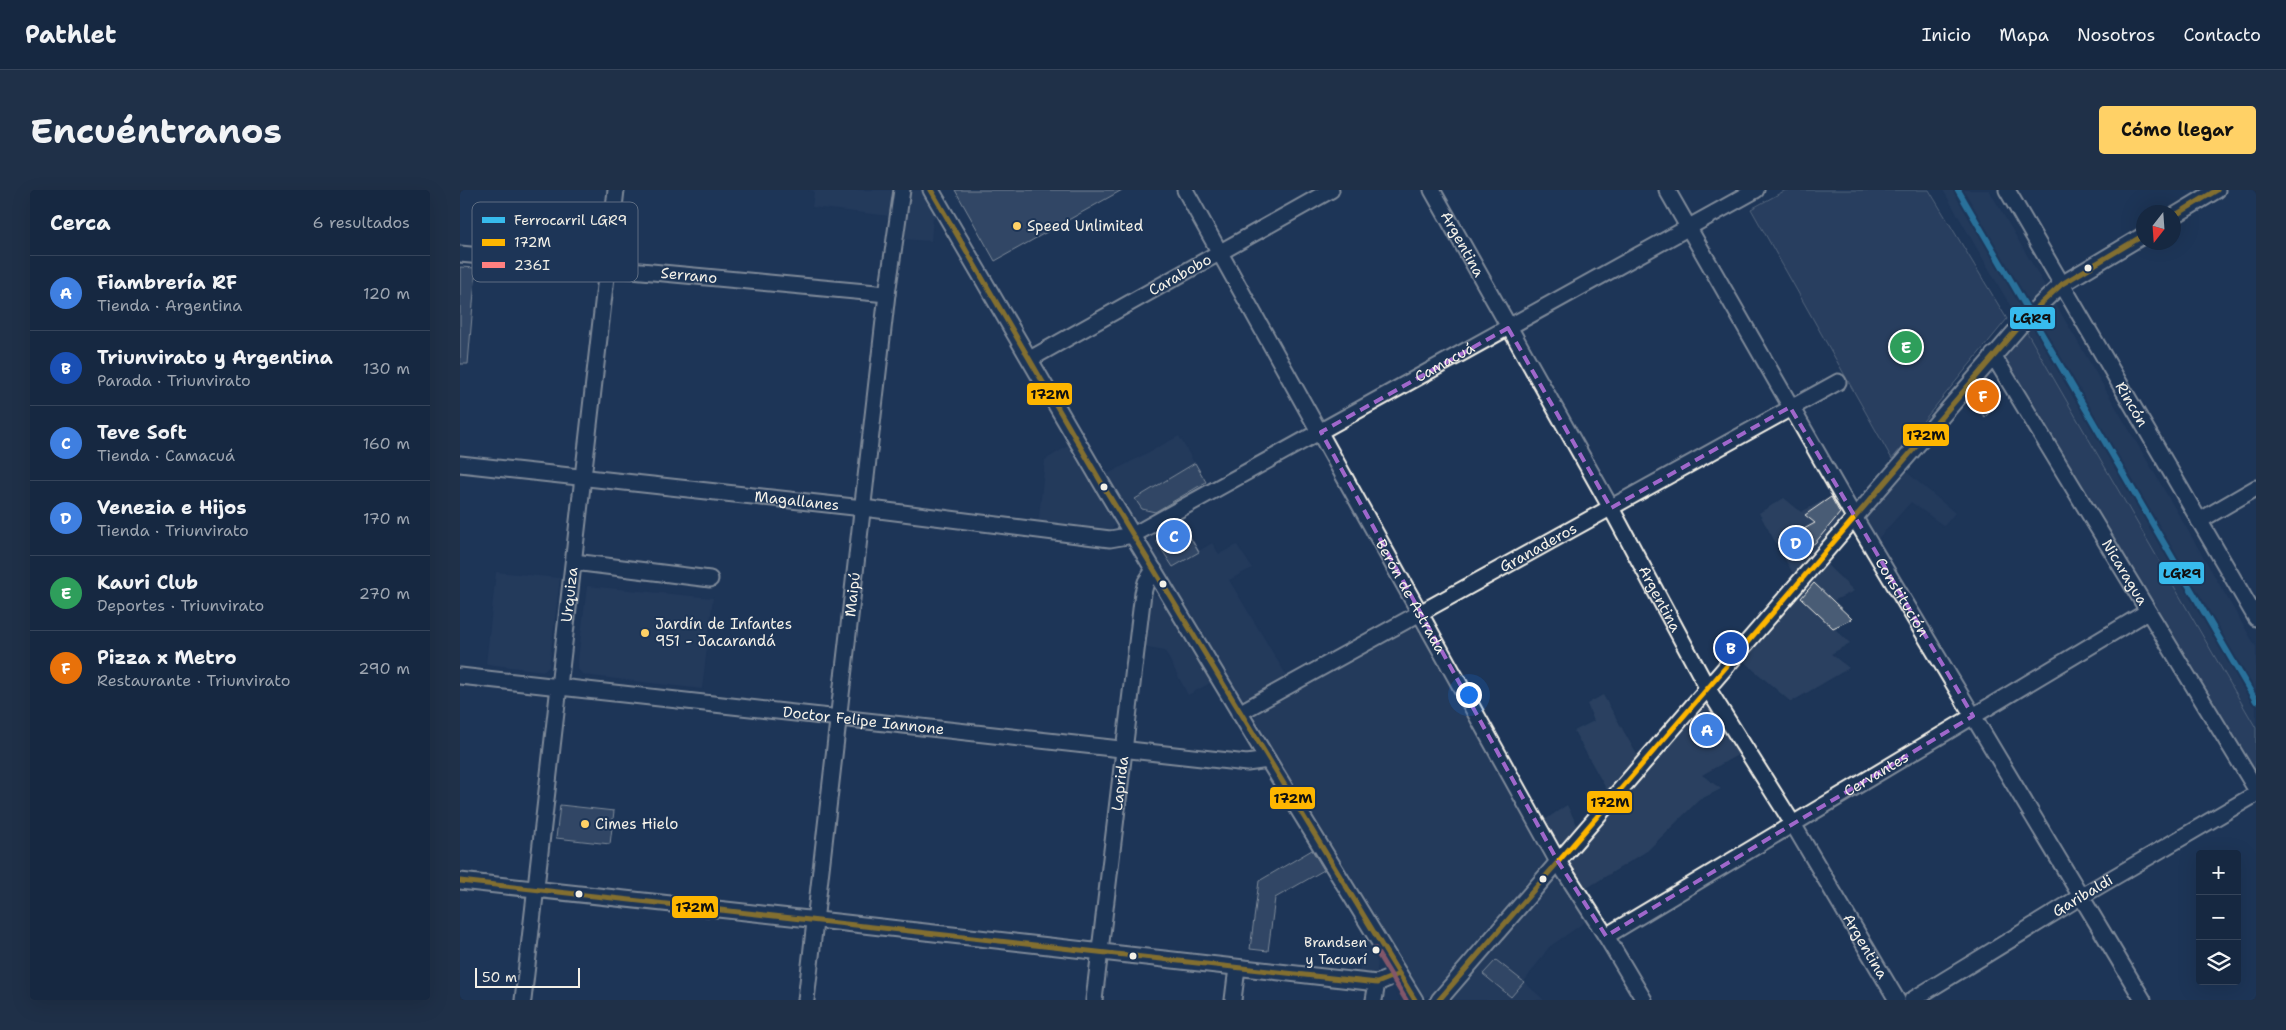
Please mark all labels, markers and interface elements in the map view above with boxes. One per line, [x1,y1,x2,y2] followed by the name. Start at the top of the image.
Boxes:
[25,19,116,51] text: Pathlet
[1922,23,1971,47] text: Inicio
[1999,23,2049,47] text: Mapa
[2077,23,2155,47] text: Nosotros
[2183,23,2261,47] text: Contacto
[2099,106,2256,154] button: Cómo llegar
[30,107,282,154] text: Encuéntranos
[472,202,638,282] legend
[2136,205,2181,250] north arrow
[1436,208,1489,281] street label: Argentina
[50,209,111,237] text: Cerca
[514,211,627,229] text: Ferrocarril LGR9
[312,212,410,233] text: 6 resultados
[1027,216,1144,236] place label: Speed Unlimited
[1011,220,1023,232] marker: Speed Unlimited
[514,233,551,251] text: 172M
[1145,249,1215,300] street label: Carabobo
[514,256,550,274] text: 236I
[660,263,718,288] street label: Serrano
[2083,263,2093,273] unlabelled marker
[97,270,237,295] text: Fiambrería RF
[60,283,72,304] text: A
[363,283,410,304] text: 120 m
[97,295,242,316] text: Tienda · Argentina
[2009,306,2056,330] line badge: LGR9
[2013,309,2051,327] text: LGR9
[1890,328,1922,366] pin: E
[1411,337,1479,387] street label: Camacuá
[97,345,333,370] text: Triunvirato y Argentina
[61,358,71,379] text: B
[363,358,410,379] text: 130 m
[97,370,251,391] text: Parada · Triunvirato
[1967,377,1999,415] pin: F
[2111,378,2153,431] street label: Rincón
[1026,382,1073,406] line badge: 172M
[1030,385,1070,403] text: 172M
[97,420,187,445] text: Teve Soft
[1902,423,1950,447] line badge: 172M
[1906,426,1946,444] text: 172M
[61,433,71,454] text: C
[363,433,410,454] text: 160 m
[97,445,235,466] text: Tienda · Camacuá
[1099,482,1109,492] unlabelled marker
[754,486,840,515] street label: Magallanes
[97,495,247,520] text: Venezia e Hijos
[60,508,72,529] text: D
[363,508,410,529] text: 170 m
[1158,517,1190,555] pin: C
[1496,518,1581,577] street label: Granaderos
[97,520,249,541] text: Tienda · Triunvirato
[1780,524,1812,562] pin: D
[2097,535,2153,610] street label: Nicaragua
[1371,536,1451,658] street label: Berón de Astrada
[1871,554,1933,640] street label: Constitución
[2158,561,2205,585] line badge: LGR9
[1634,562,1686,636] street label: Argentina
[2163,564,2201,582] text: LGR9
[556,565,583,623] street label: Urquiza
[97,570,198,595] text: Kauri Club
[840,571,865,618] street label: Maipú
[1158,579,1168,589] unlabelled marker
[61,583,71,604] text: E
[359,583,410,604] text: 270 m
[97,595,264,616] text: Deportes · Triunvirato
[655,614,792,651] place label: Jardín de Infantes 951 - Jacarandá
[639,627,651,639] marker: Jardín de Infantes 951 - Jacarandá
[1715,629,1747,667] pin: B
[97,645,237,670] text: Pizza x Metro
[61,658,71,679] text: F
[358,658,410,679] text: 290 m
[97,670,290,691] text: Restaurante · Triunvirato
[1456,682,1482,708] your location
[782,702,945,739] street label: Doctor Felipe Iannone
[1691,711,1723,749] pin: A
[1840,747,1912,801] street label: Cervantes
[1107,754,1133,812] street label: Laprida
[1269,786,1316,810] line badge: 172M
[1273,789,1313,807] text: 172M
[1586,790,1633,814] line badge: 172M
[1590,793,1630,811] text: 172M
[595,814,678,834] place label: Cimes Hielo
[579,818,591,830] marker: Cimes Hielo
[2196,850,2241,985] map controls
[2196,850,2241,895] button: +
[2049,870,2117,922] street label: Garibaldi
[1538,874,1548,884] unlabelled marker
[574,889,584,899] unlabelled marker
[671,895,719,919] line badge: 172M
[2196,895,2241,940] button: −
[675,898,715,916] text: 172M
[1838,910,1893,983] street label: Argentina
[1304,933,1367,968] place label: Brandsen y Tacuarí
[2196,940,2241,985] button: layers
[1371,945,1381,955] marker: Brandsen y Tacuarí
[1128,951,1138,961] unlabelled marker
[475,965,580,988] scale bar
[482,968,517,986] text: 50 m

